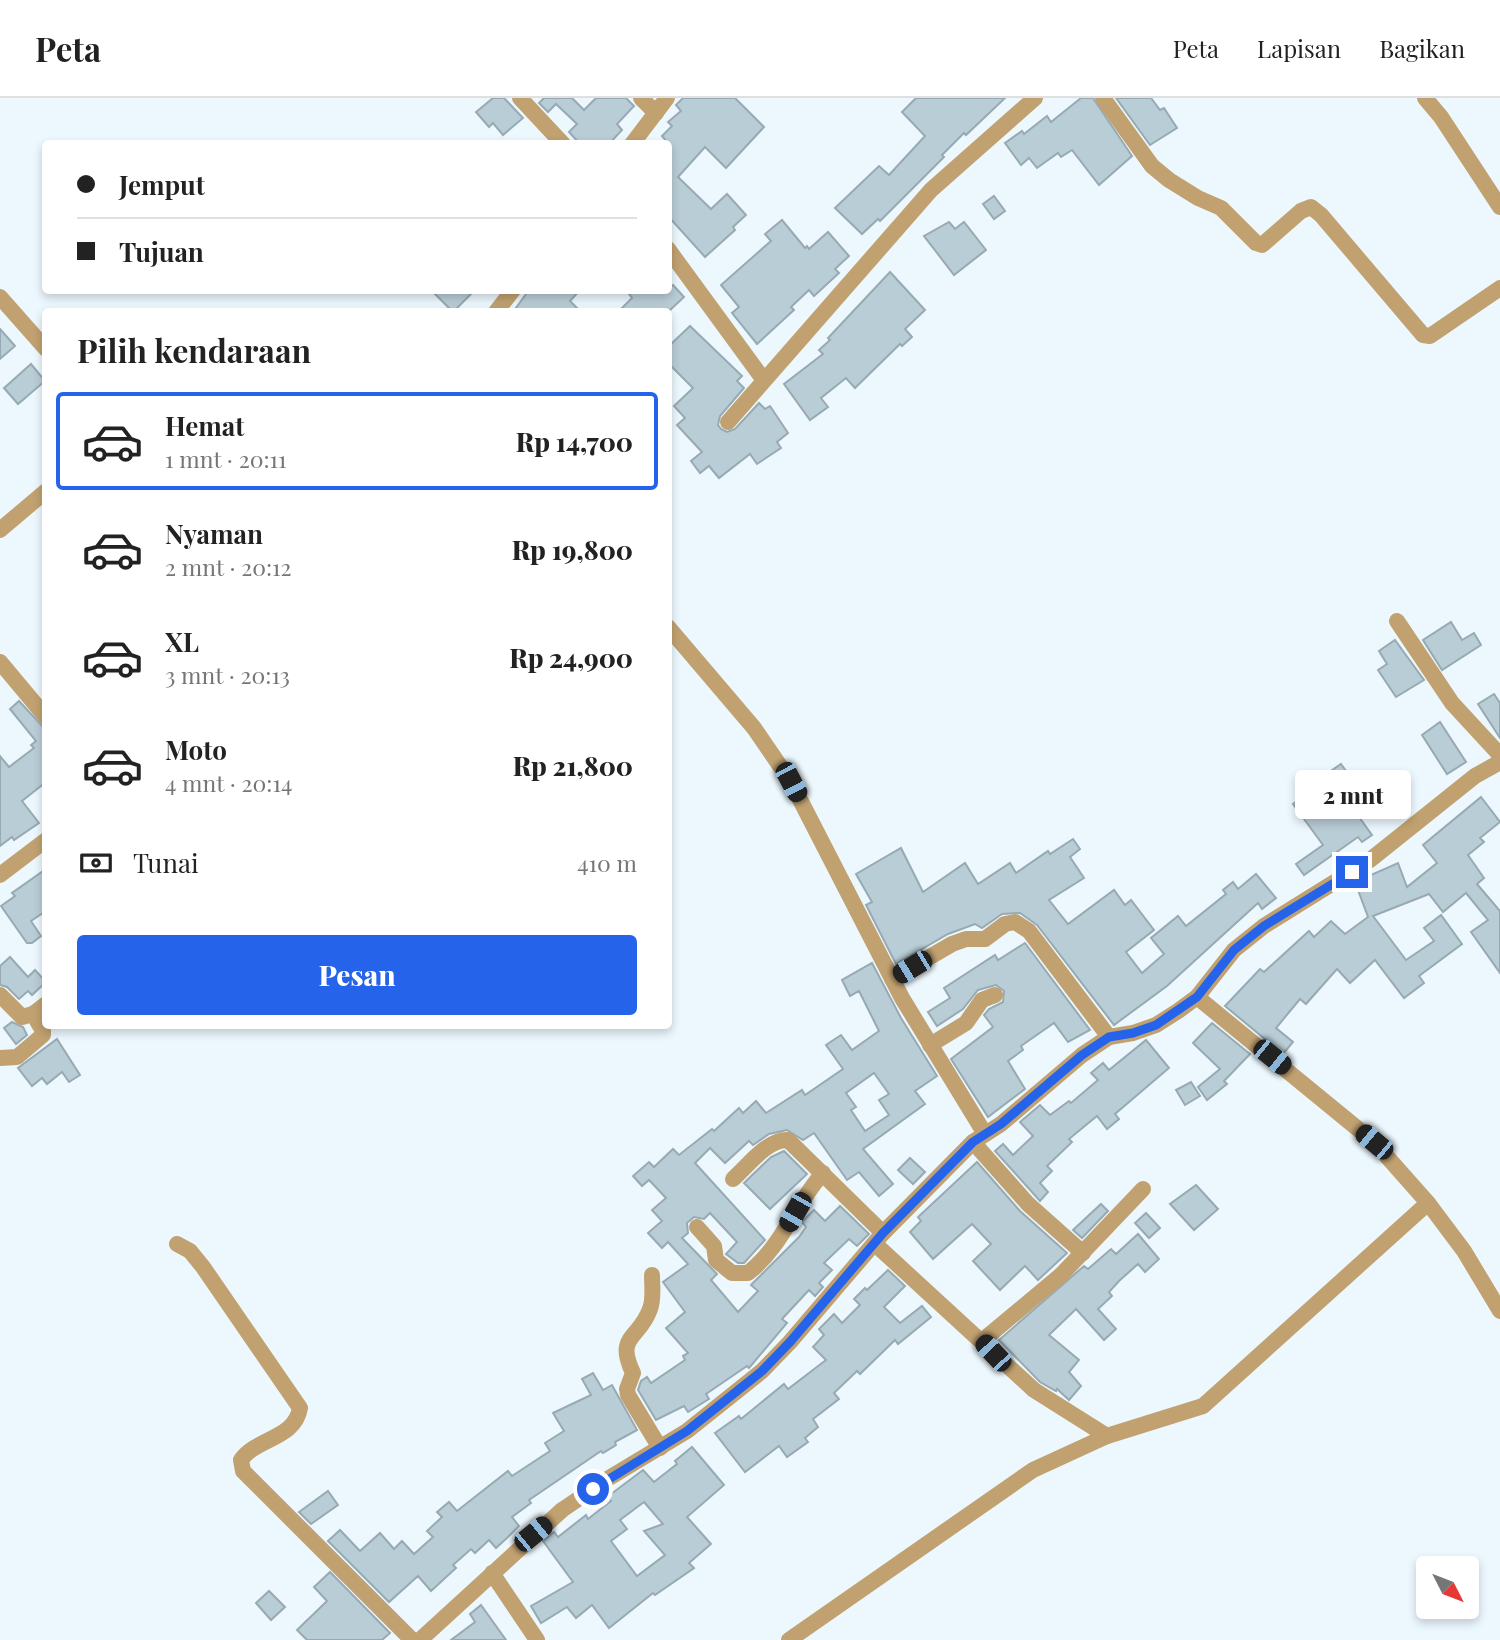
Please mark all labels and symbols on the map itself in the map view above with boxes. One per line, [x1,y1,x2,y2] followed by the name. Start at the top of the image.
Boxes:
[772,759,811,805] car
[1294,770,1410,820] callout: 2 mnt
[1336,856,1368,888] route end
[889,947,936,987] car
[1250,1036,1295,1078] car
[1352,1120,1397,1164] car
[776,1189,815,1235] car
[971,1330,1016,1376] car
[577,1473,609,1505] route start
[511,1513,556,1555] car
[1416,1556,1479,1619] north arrow

